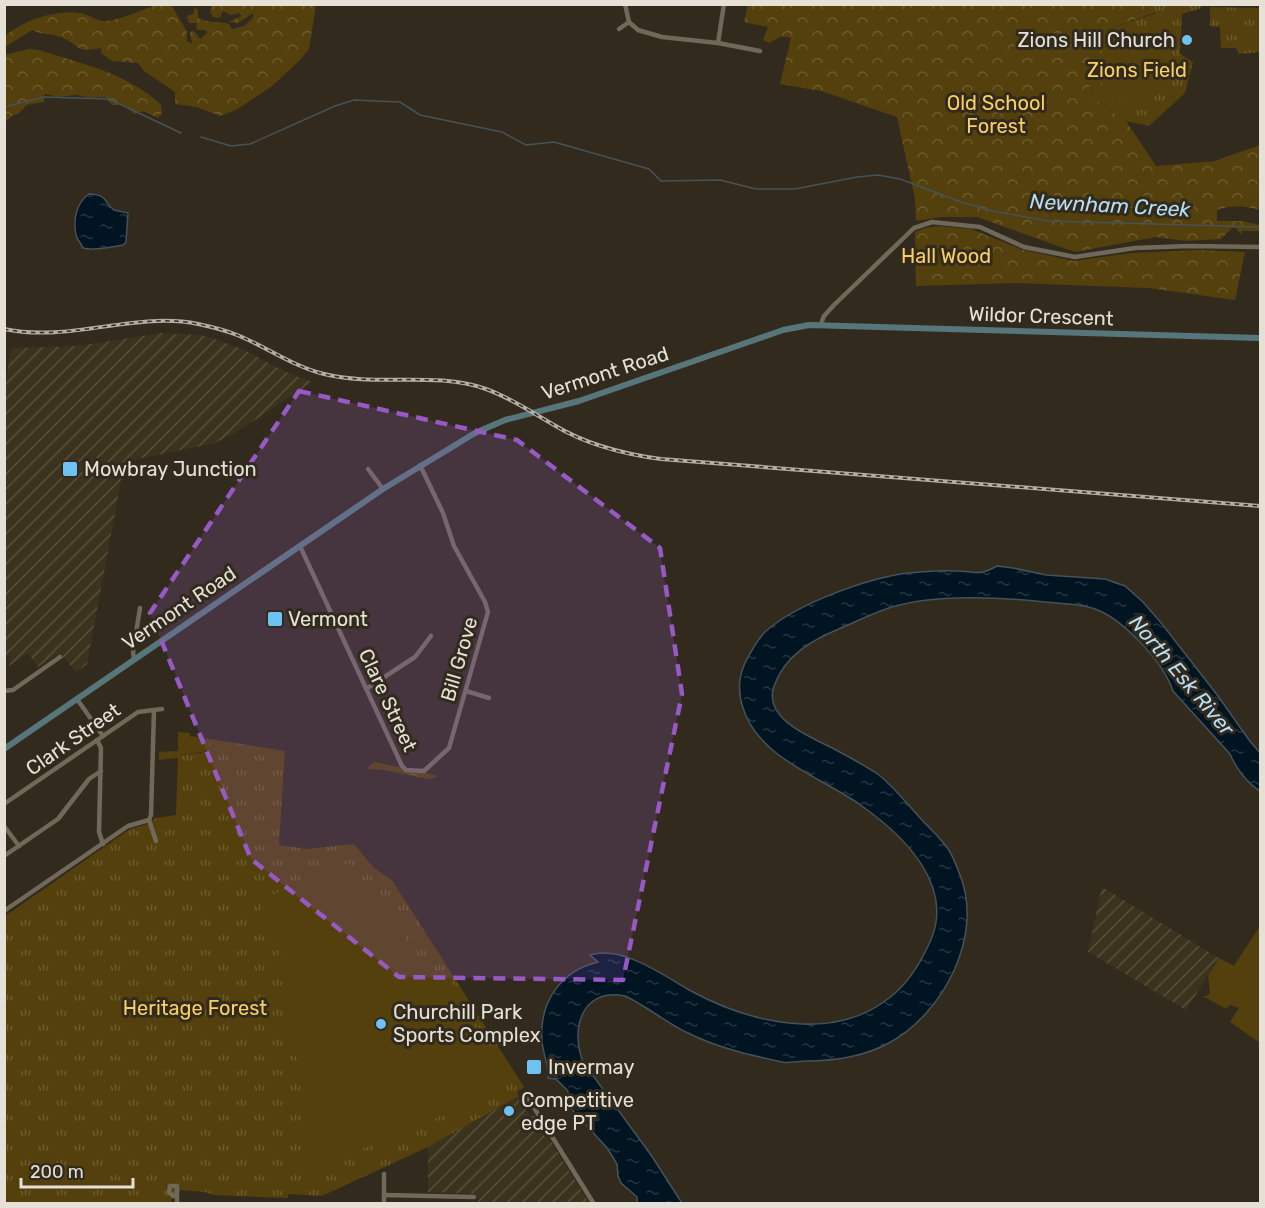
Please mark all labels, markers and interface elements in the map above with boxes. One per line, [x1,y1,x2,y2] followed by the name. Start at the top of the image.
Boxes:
[1018,28,1175,52] place label: Zions Hill Church
[1180,33,1194,47] marker: Zions Hill Church
[1087,58,1187,82] park label: Zions Field
[947,91,1045,138] park label: Old School Forest
[1029,188,1192,222] water label: Newnham Creek
[901,244,991,268] park label: Hall Wood
[968,301,1114,331] street label: Wildor Crescent
[538,341,672,405] street label: Vermont Road
[84,457,257,481] place label: Mowbray Junction
[61,460,79,478] marker: Mowbray Junction
[117,561,241,655] street label: Vermont Road
[288,607,368,631] place label: Vermont
[266,610,284,628] marker: Vermont
[1124,610,1240,741] water label: North Esk River
[435,614,483,704] street label: Bill Grove
[354,645,422,755] street label: Clare Street
[21,698,125,780] street label: Clark Street
[123,996,267,1020] park label: Heritage Forest
[393,1000,541,1047] place label: Churchill Park Sports Complex
[374,1017,388,1031] marker: Churchill Park Sports Complex
[548,1055,634,1079] place label: Invermay
[525,1058,543,1076] marker: Invermay
[521,1088,634,1135] place label: Competitive edge PT
[502,1104,516,1118] marker: Competitive edge PT
[21,1151,134,1189] scale bar
[30,1161,84,1183] text: 200 m

